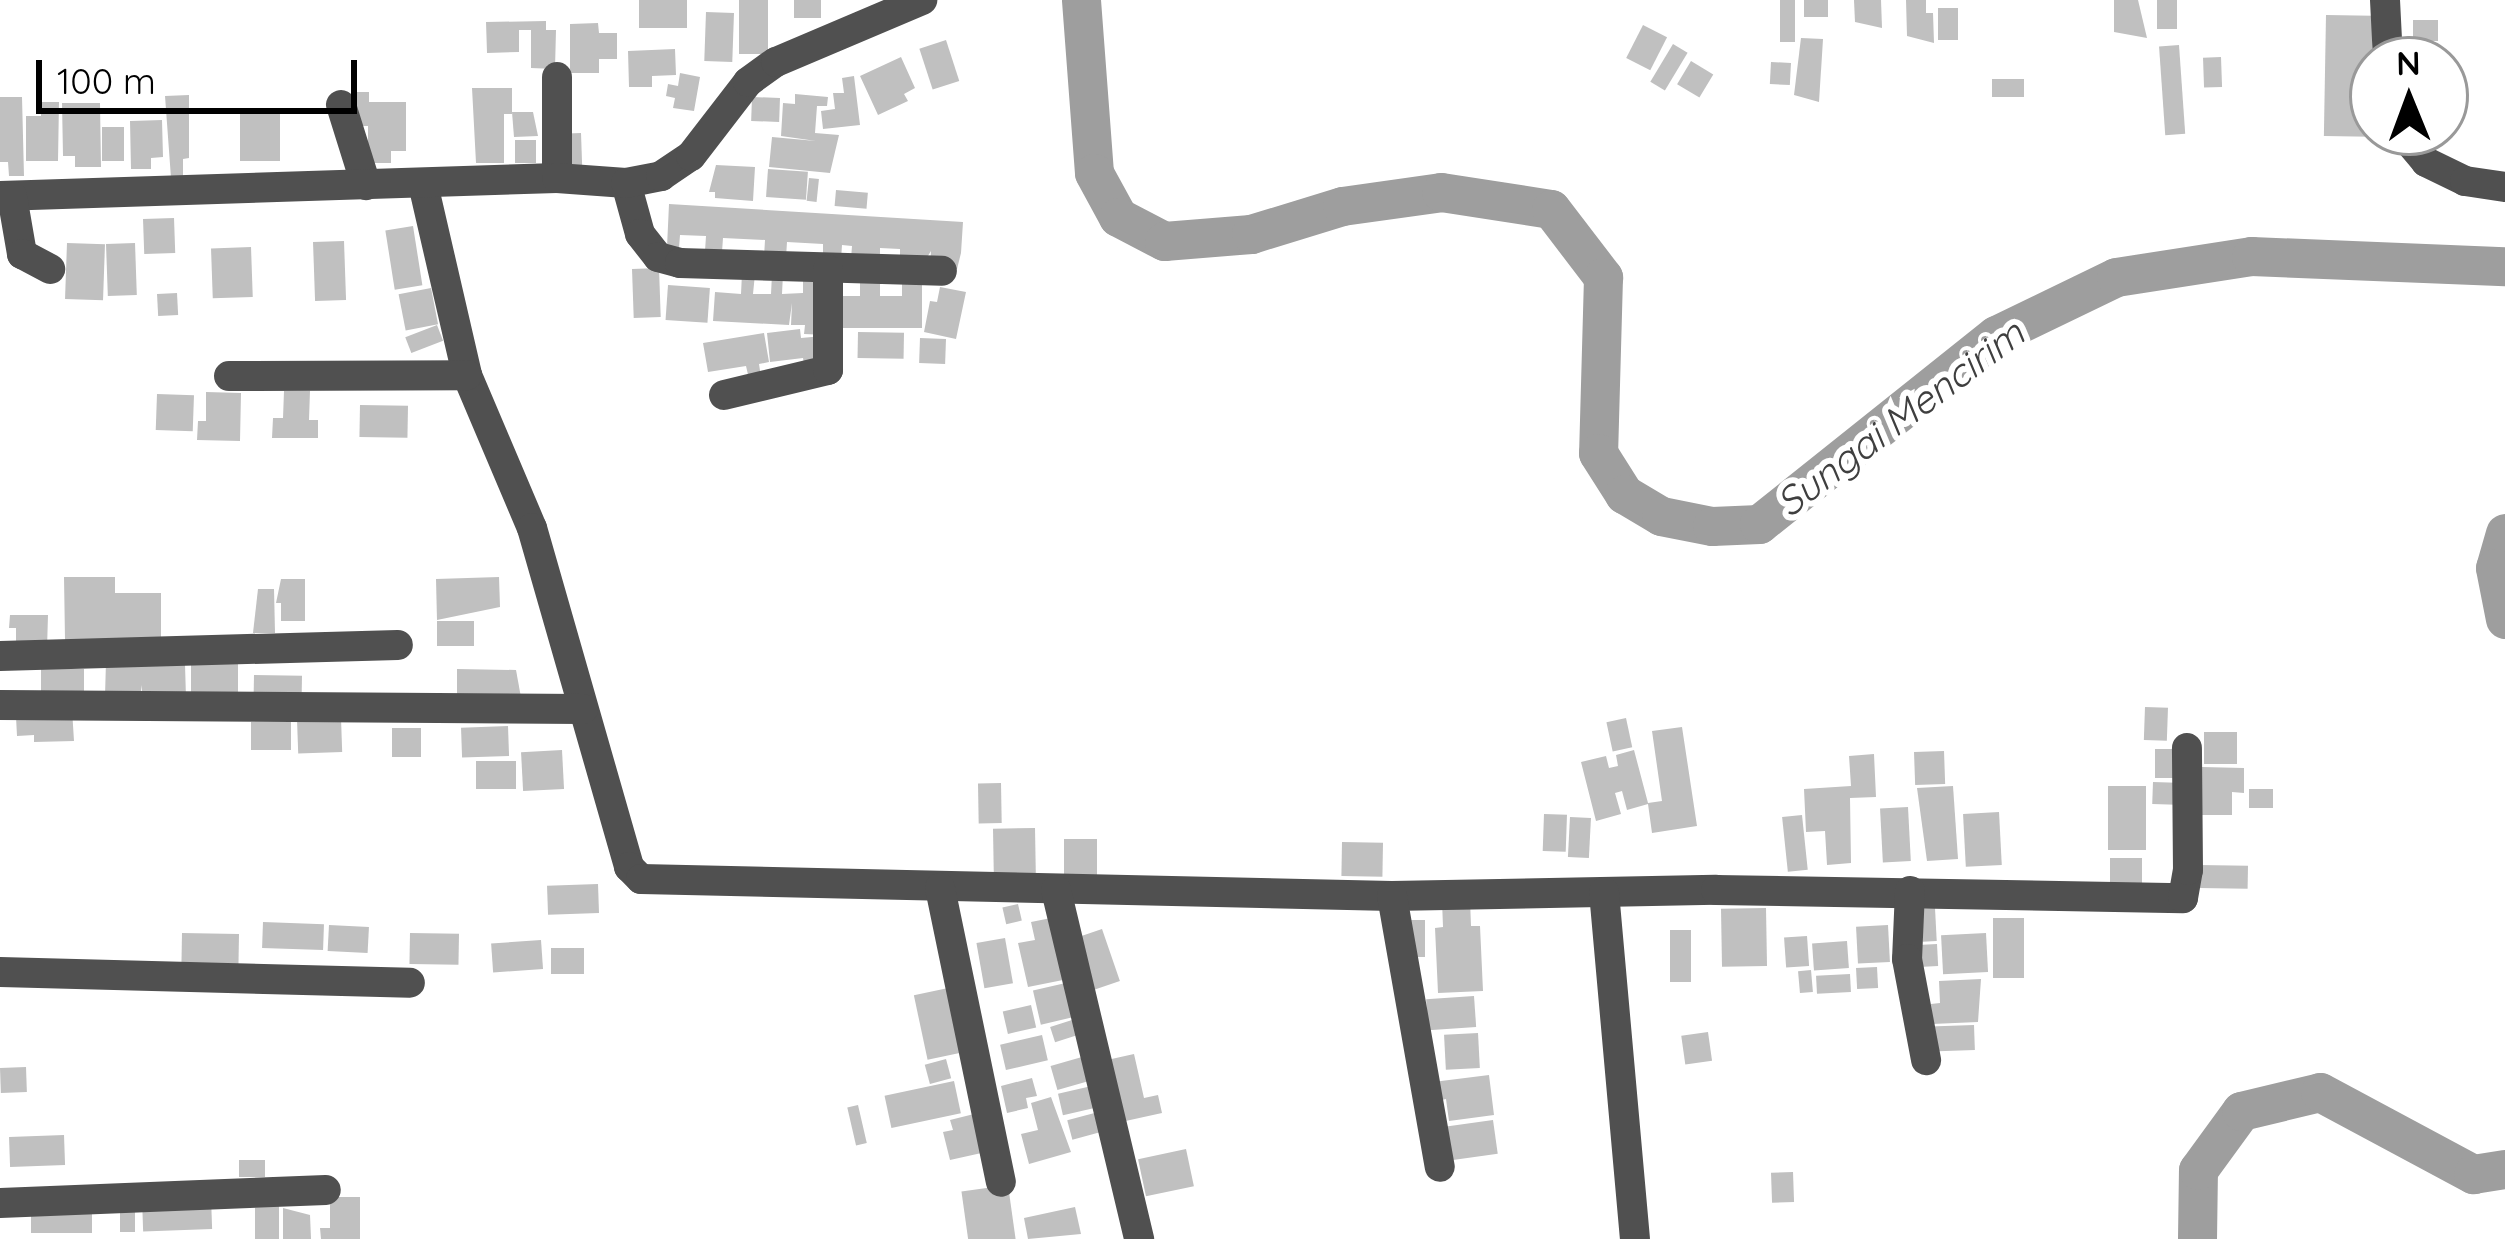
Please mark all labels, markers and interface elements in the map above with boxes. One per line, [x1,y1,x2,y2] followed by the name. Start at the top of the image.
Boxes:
[42,36,363,110] scale bar
[2349,36,2469,156] north arrow
[2396,42,2421,83] text: N
[57,58,156,103] text: 100 m
[1767,310,2033,526] water label: Sungai Mencirim

